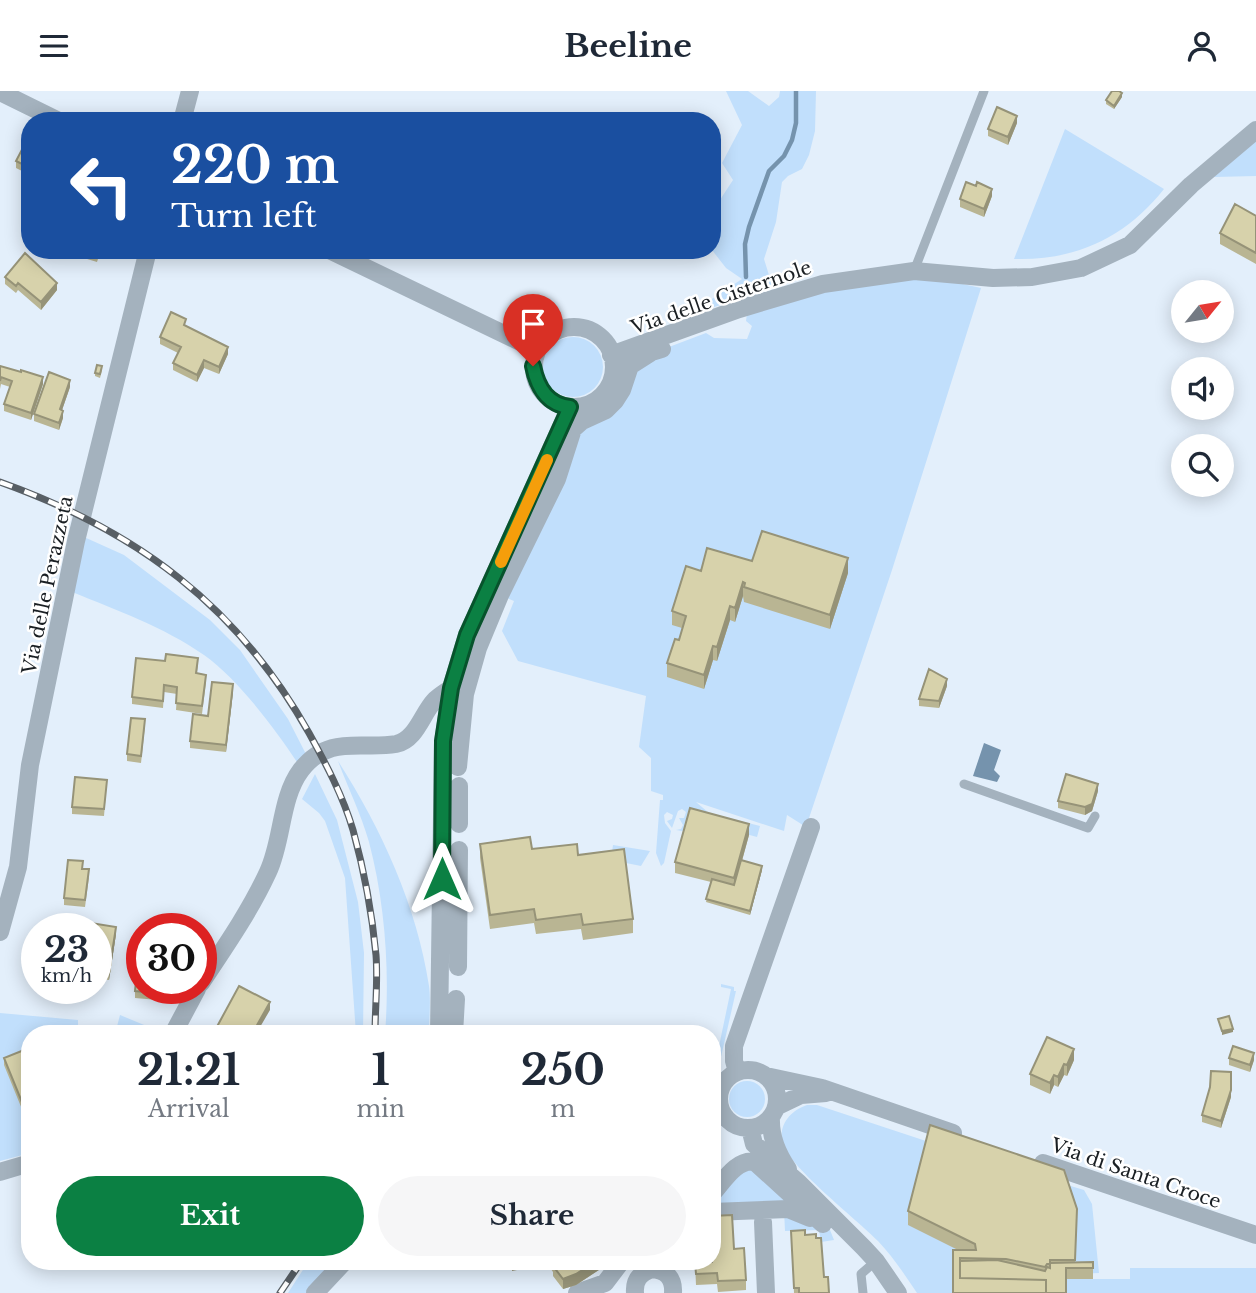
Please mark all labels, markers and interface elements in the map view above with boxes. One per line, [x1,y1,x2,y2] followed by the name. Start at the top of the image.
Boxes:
[564,26,692,66] text: Beeline
[35,27,73,65] icon: menu
[1183,27,1221,65] icon: person
[171,135,339,196] text: 220 m
[56,140,147,231] icon: left
[171,196,317,236] text: Turn left
[627,256,814,340] street label: Via delle Cisternole
[1171,280,1234,343] north arrow
[1171,280,1234,497] map controls
[503,294,563,366] pin
[514,305,552,343] icon: arrive
[1171,357,1234,420] button: sound
[1171,434,1234,497] button: search
[17,493,78,678] street label: Via delle Perazzeta
[405,842,479,916] position arrow
[126,913,217,1004] speed limit sign: 30
[44,928,89,971] text: 23
[41,965,92,987] text: km/h
[137,1044,240,1096] text: 21:21
[371,1044,390,1096] text: 1
[521,1044,605,1096] text: 250
[148,1095,229,1123] text: Arrival
[356,1095,405,1123] text: min
[551,1095,575,1123] text: m
[1047,1133,1224,1213] street label: Via di Santa Croce
[56,1176,364,1256] button: Exit
[378,1176,686,1256] button: Share

